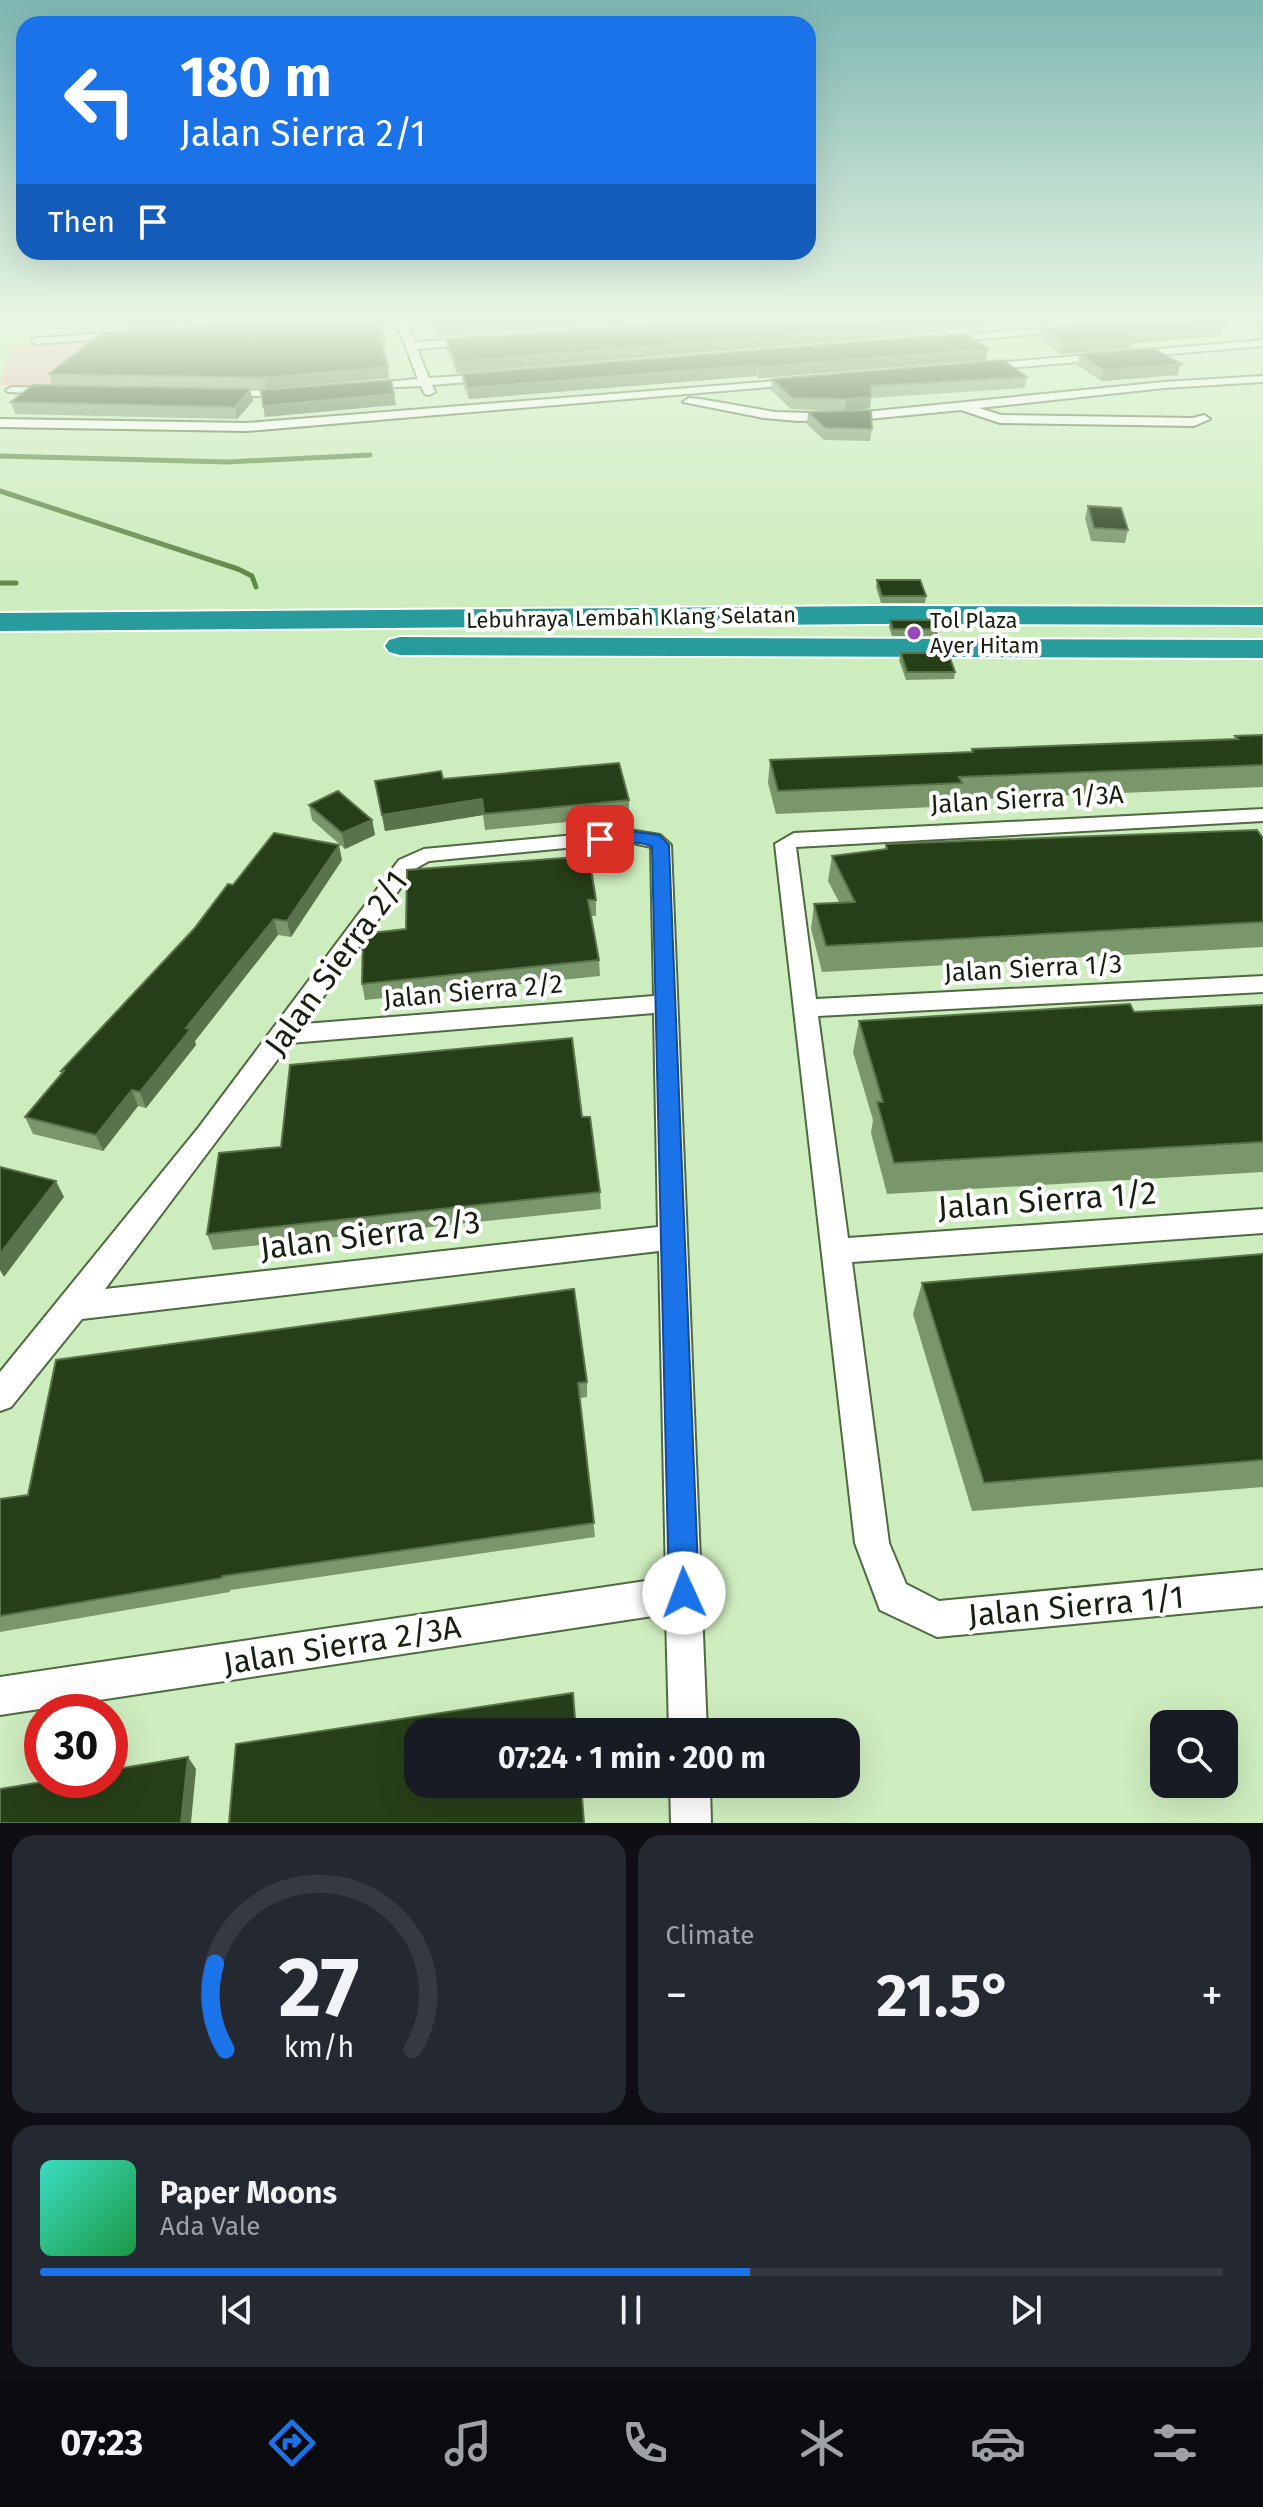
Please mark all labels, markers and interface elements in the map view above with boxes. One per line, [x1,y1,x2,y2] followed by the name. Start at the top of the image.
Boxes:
[180,44,332,111] text: 180 m
[48,48,152,152] icon: left
[180,112,426,156] text: Jalan Sierra 2/1
[131,200,175,244] icon: arrive
[48,204,115,240] text: Then
[466,601,796,634] street label: Lebuhraya Lembah Klang Selatan
[930,607,1039,659] place label: Tol Plaza Ayer Hitam
[905,624,923,642] marker: Tol Plaza Ayer Hitam
[930,779,1124,820] street label: Jalan Sierra 1/3A
[566,805,634,873] pin
[578,817,622,861] icon: arrive
[256,863,416,1063] street label: Jalan Sierra 2/1
[943,948,1123,989] street label: Jalan Sierra 1/3
[382,968,564,1015] street label: Jalan Sierra 2/2
[936,1173,1158,1227] street label: Jalan Sierra 1/2
[258,1203,482,1267] street label: Jalan Sierra 2/3
[642,1551,726,1635] position arrow
[966,1578,1186,1634] street label: Jalan Sierra 1/1
[221,1607,464,1683] street label: Jalan Sierra 2/3A
[24,1694,128,1798] speed limit sign: 30
[1150,1710,1238,1798] map controls
[1150,1710,1238,1798] button: search
[498,1740,766,1776] text: 07:24 · 1 min · 200 m
[666,1920,754,1951] text: Climate
[278,1938,359,2038] text: 27
[877,1960,1012,2032] text: 21.5°
[666,1969,688,2022] text: −
[1201,1969,1223,2022] text: +
[283,2030,354,2065] text: km/h
[160,2175,337,2211] text: Paper Moons
[160,2211,260,2242] text: Ada Vale
[215,2288,259,2332] icon: previous
[609,2288,653,2332] icon: pause
[1004,2288,1048,2332] icon: next
[264,2415,320,2471] icon: directions
[440,2415,496,2471] icon: music
[617,2415,673,2471] icon: phone
[794,2415,850,2471] icon: climate
[970,2415,1026,2471] icon: car
[1147,2415,1203,2471] icon: filters
[60,2421,143,2465] text: 07:23

